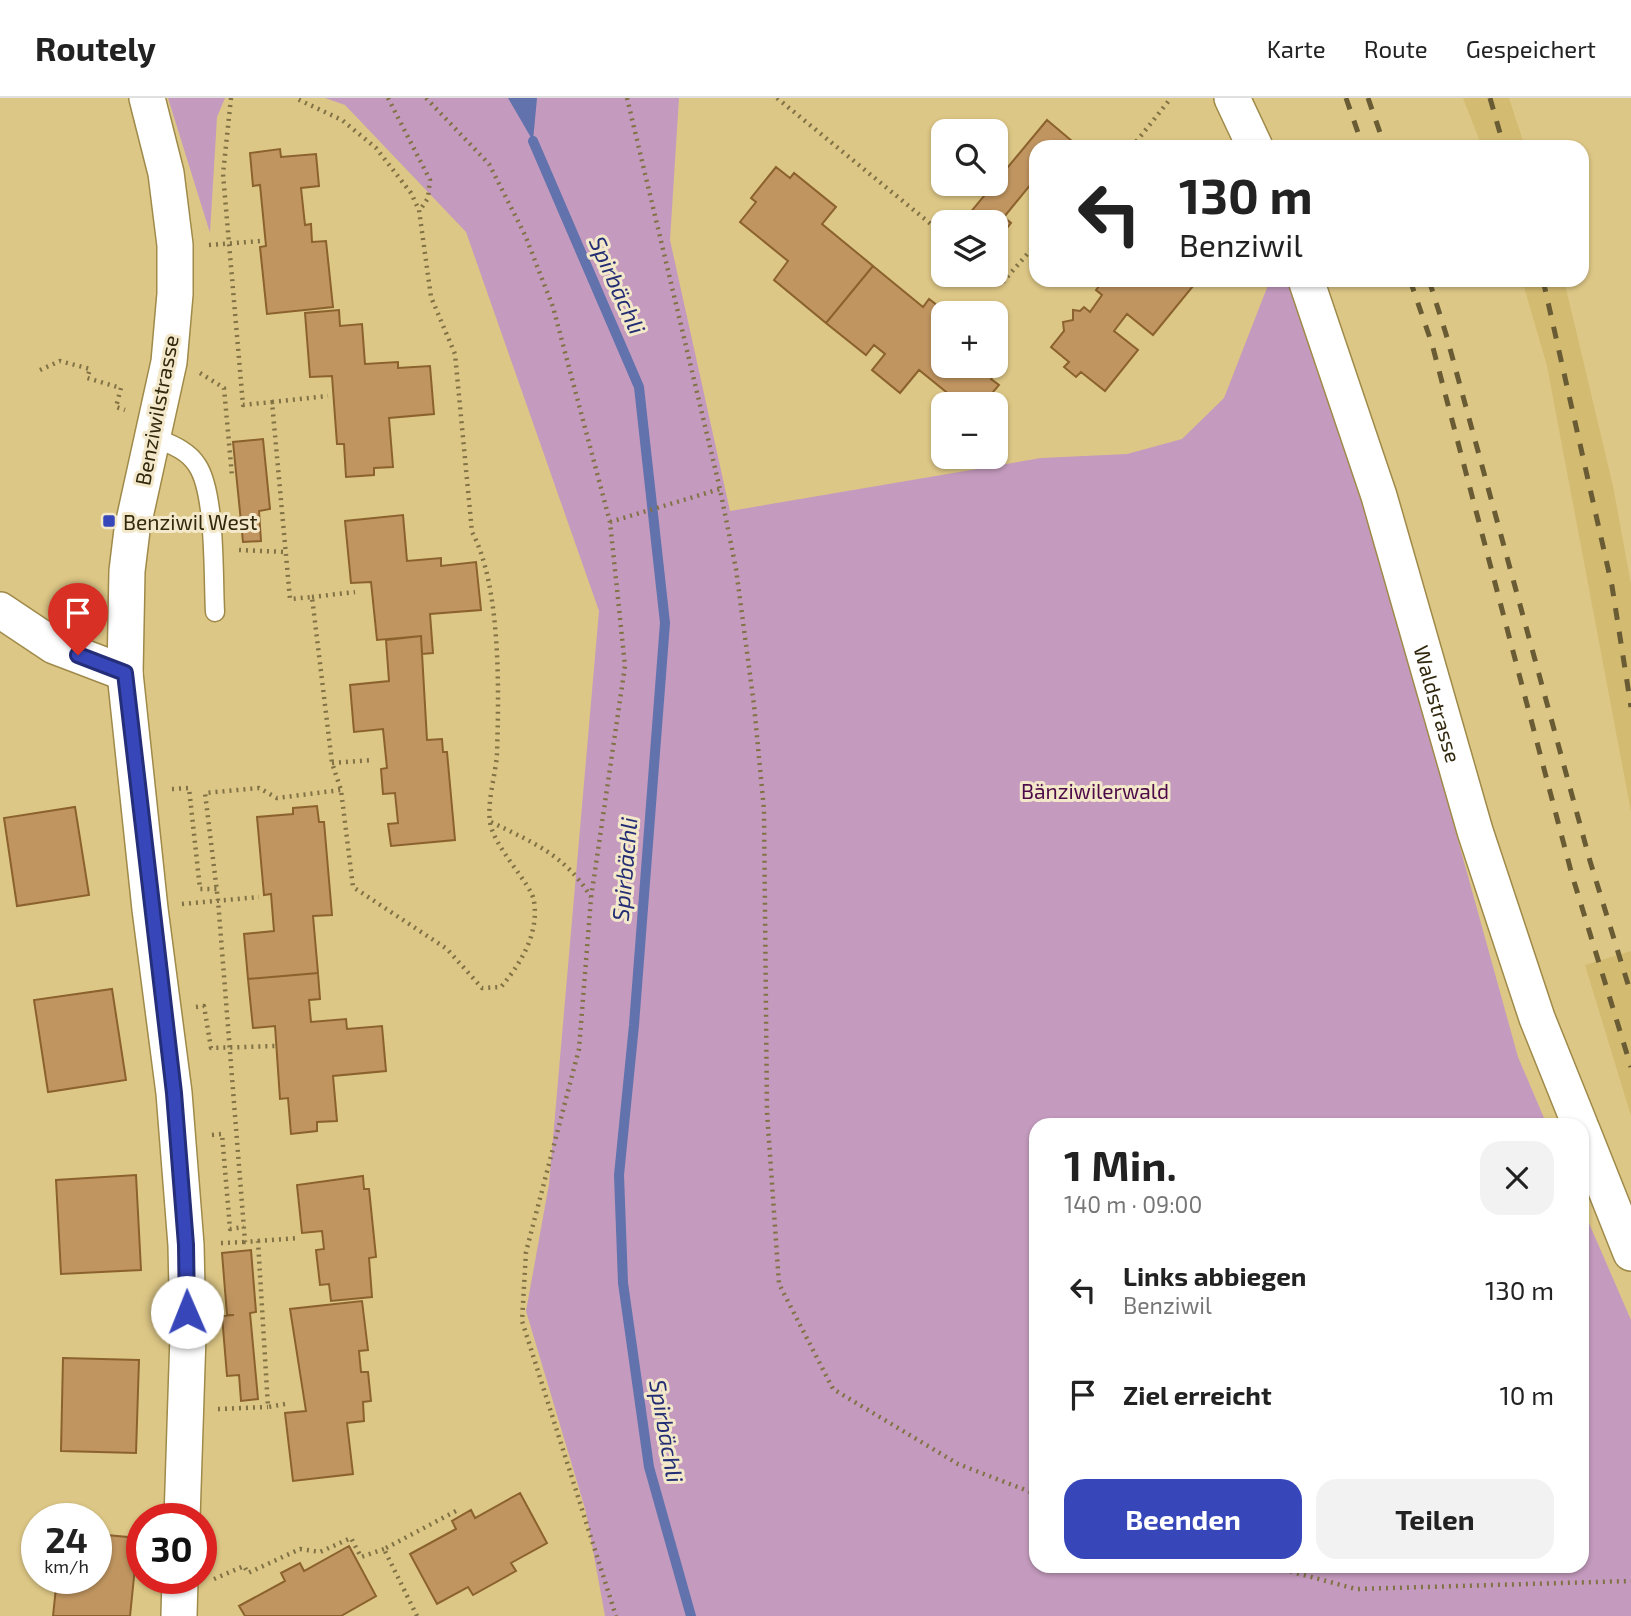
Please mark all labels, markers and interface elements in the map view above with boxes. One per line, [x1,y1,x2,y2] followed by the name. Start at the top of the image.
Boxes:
[35,28,156,68] text: Routely
[1267,34,1326,63] text: Karte
[1364,34,1428,63] text: Route
[1466,34,1596,63] text: Gespeichert
[931,119,1008,469] map controls
[931,119,1008,196] button: search
[1179,165,1313,224] text: 130 m
[1064,168,1155,259] icon: left
[931,210,1008,287] button: layers
[1179,225,1303,263] text: Benziwil
[584,232,652,339] water label: Spirbächli
[931,301,1008,378] button: +
[129,333,183,487] street label: Benziwilstrasse
[931,392,1008,469] button: −
[123,509,258,534] place label: Benziwil West
[101,513,117,529] marker: Benziwil West
[48,583,108,655] pin
[59,594,97,632] icon: arrive
[1410,642,1467,765] street label: Waldstrasse
[1021,778,1169,803] park label: Bänziwilerwald
[606,816,643,922] water label: Spirbächli
[1064,1139,1177,1189] text: 1 Min.
[1480,1141,1554,1215] button: close
[1064,1190,1202,1218] text: 140 m · 09:00
[1123,1260,1307,1291] text: Links abbiegen
[1064,1271,1102,1309] icon: left
[1485,1274,1554,1305] text: 130 m
[150,1275,224,1349] position arrow
[1123,1291,1212,1319] text: Benziwil
[1064,1376,1102,1414] icon: arrive
[644,1377,690,1485] water label: Spirbächli
[1123,1379,1272,1410] text: Ziel erreicht
[1499,1379,1554,1410] text: 10 m
[1064,1479,1302,1559] button: Beenden
[1316,1479,1554,1559] button: Teilen
[126,1503,217,1594] speed limit sign: 30
[45,1518,88,1560] text: 24
[44,1555,89,1577] text: km/h

